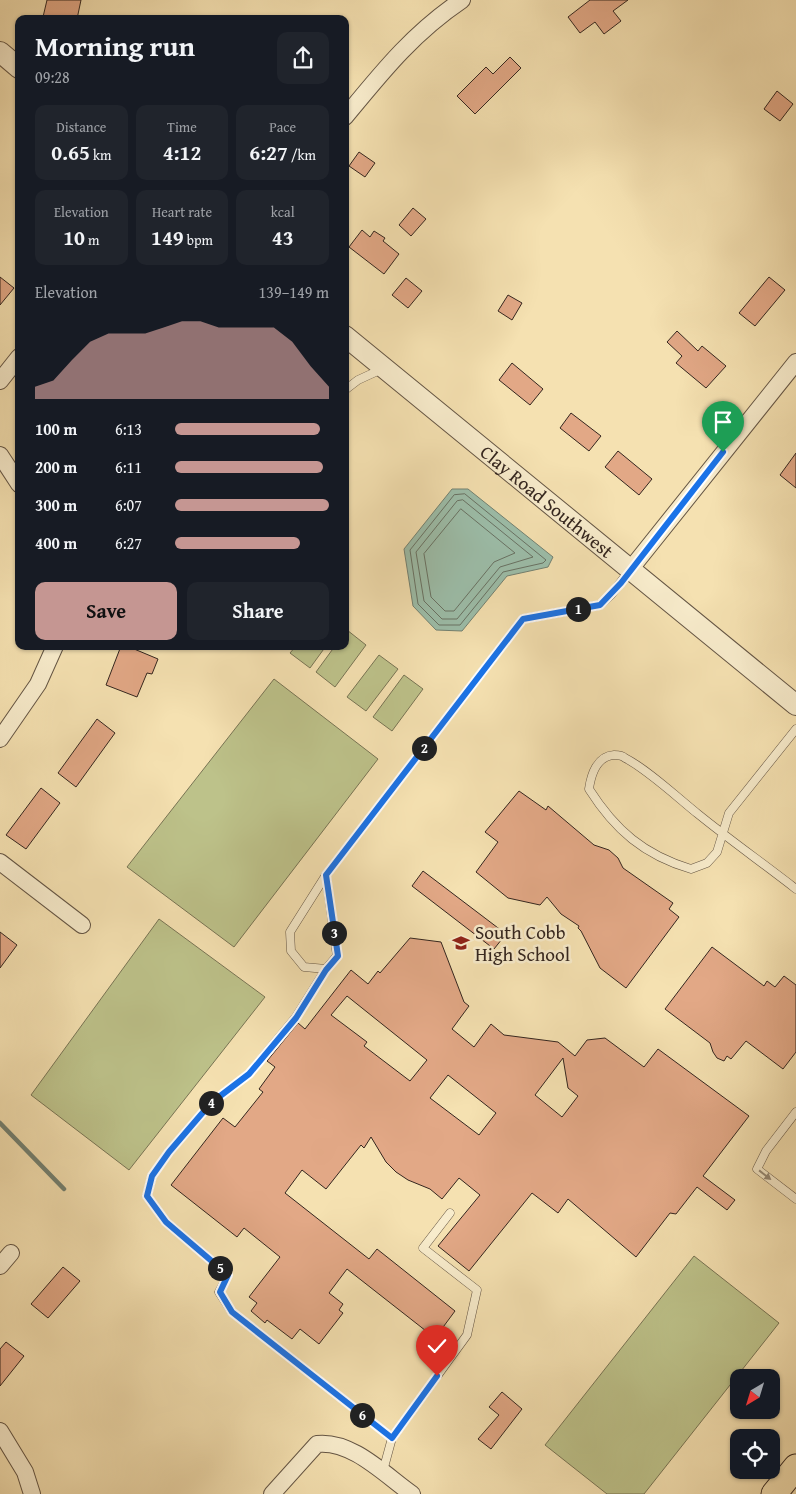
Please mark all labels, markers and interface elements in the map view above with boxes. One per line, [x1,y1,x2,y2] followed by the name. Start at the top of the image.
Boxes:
[35,25,195,66] text: Morning run
[277,32,329,84] button: share
[35,65,70,89] text: 09:28
[56,117,106,137] text: Distance
[167,117,197,137] text: Time
[269,117,296,137] text: Pace
[51,137,90,168] text: 0.65
[163,137,201,168] text: 4:12
[249,137,288,168] text: 6:27
[90,145,111,165] text: km
[288,145,316,165] text: /km
[54,202,109,222] text: Elevation
[152,202,212,222] text: Heart rate
[271,202,295,222] text: kcal
[63,222,85,253] text: 10
[151,222,184,253] text: 149
[272,222,294,253] text: 43
[85,230,99,250] text: m
[184,230,213,250] text: bpm
[35,280,98,304] text: Elevation
[259,280,329,304] text: 139–149 m
[702,401,744,452] pin
[709,408,737,436] icon: arrive
[35,417,77,441] text: 100 m
[115,417,142,441] text: 6:13
[474,438,620,565] street label: Clay Road Southwest
[35,455,77,479] text: 200 m
[115,455,142,479] text: 6:11
[35,493,77,517] text: 300 m
[115,493,142,517] text: 6:07
[35,531,77,555] text: 400 m
[115,531,142,555] text: 6:27
[35,582,177,640] button: Save
[187,582,329,640] button: Share
[566,596,590,622] pin: 1
[575,599,582,619] text: 1
[412,736,436,760] pin: 2
[421,738,428,758] text: 2
[475,918,570,968] place label: South Cobb High School
[322,920,346,946] pin: 3
[331,923,338,943] text: 3
[451,933,471,953] school or university icon: South Cobb High School
[198,1090,224,1116] pin: 4
[208,1093,215,1113] text: 4
[758,1169,771,1180] one-way arrow
[208,1256,232,1280] pin: 5
[217,1258,224,1278] text: 5
[416,1325,458,1376] pin
[423,1332,451,1360] icon: check
[730,1369,780,1419] north arrow
[730,1369,780,1479] map controls
[350,1402,374,1428] pin: 6
[359,1405,366,1425] text: 6
[730,1429,780,1479] button: locate

